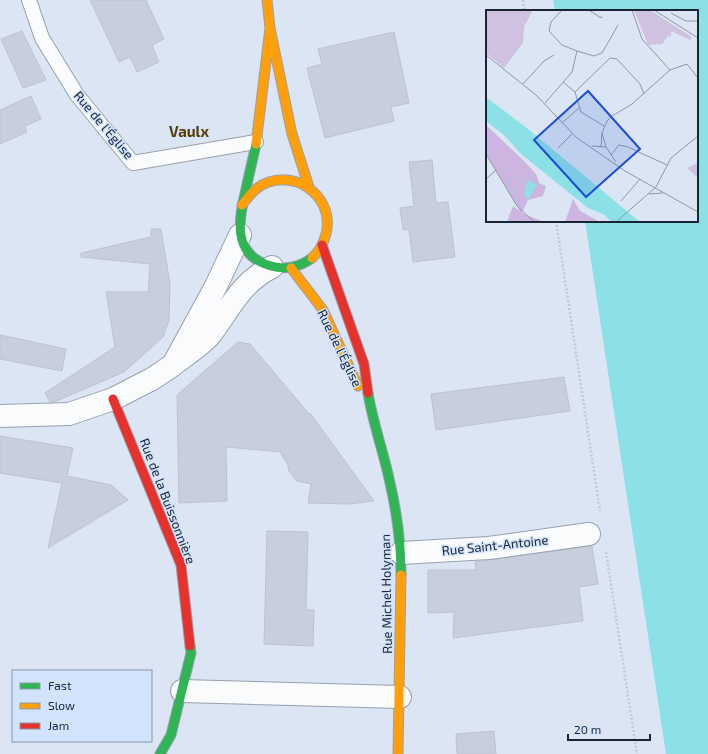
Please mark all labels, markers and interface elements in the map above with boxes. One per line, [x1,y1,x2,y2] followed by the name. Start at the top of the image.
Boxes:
[486,10,698,222] inset map
[71,87,138,162] street label: Rue de l'Église
[169,122,210,140] district label: Vaulx
[314,306,367,389] street label: Rue de l'Église
[137,436,199,566] street label: Rue de la Buissonnière
[441,531,549,559] street label: Rue Saint-Antoine
[377,534,395,654] street label: Rue Michel Holyman
[12,670,152,742] legend
[48,678,72,692] text: Fast
[48,698,75,712] text: Slow
[568,716,650,742] scale bar
[48,718,69,732] text: Jam
[574,722,601,736] text: 20 m

